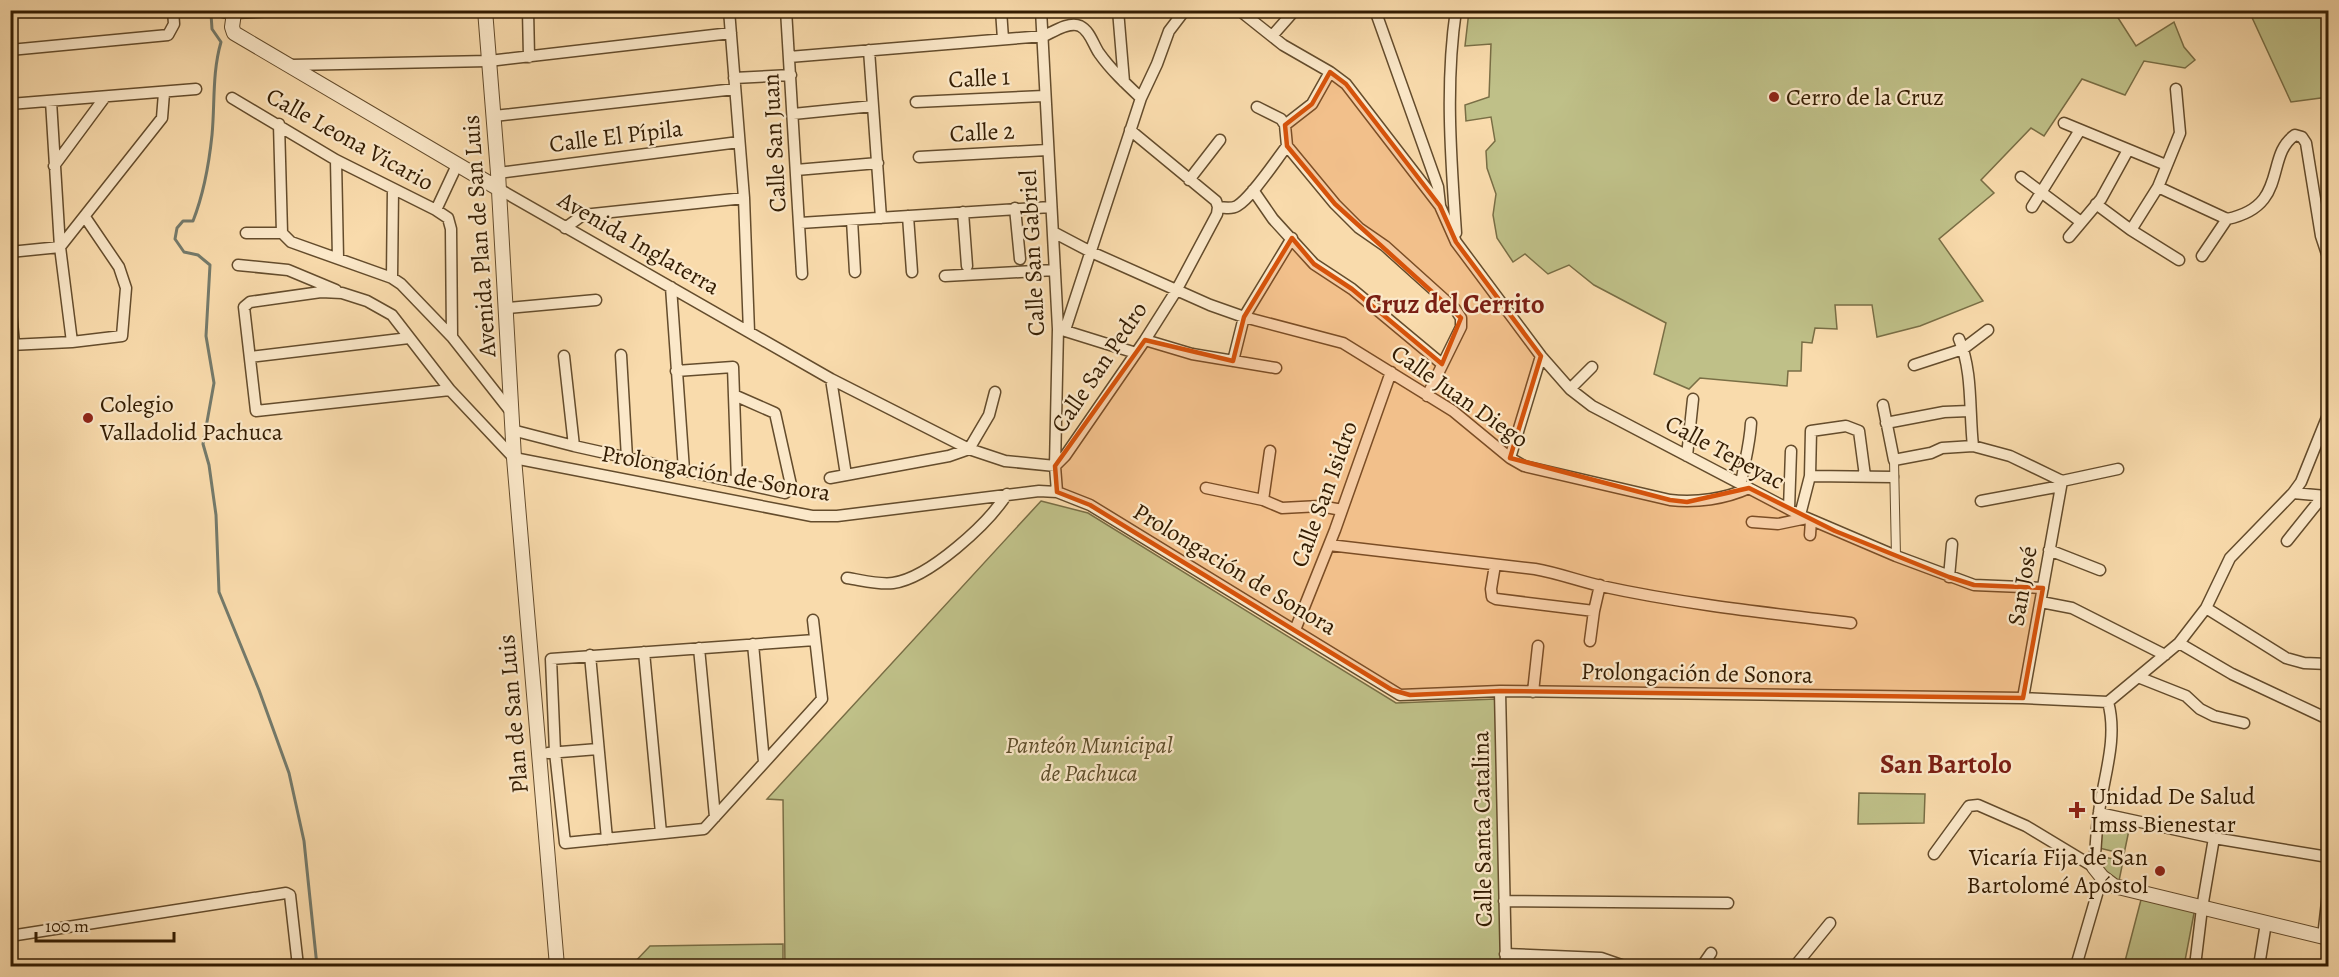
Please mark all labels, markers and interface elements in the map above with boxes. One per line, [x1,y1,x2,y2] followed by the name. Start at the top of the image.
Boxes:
[947,60,1011,96] street label: Calle 1
[754,73,794,213] street label: Calle San Juan
[261,80,440,198] street label: Calle Leona Vicario
[1786,81,1944,113] place label: Cerro de la Cruz
[1767,90,1781,104] marker: Cerro de la Cruz
[547,112,685,160] street label: Calle El Pípila
[455,114,503,359] street label: Avenida Plan de San Luis
[949,114,1015,150] street label: Calle 2
[1012,169,1052,337] street label: Calle San Gabriel
[551,183,727,303] street label: Avenida Inglaterra
[1365,286,1545,322] district label: Cruz del Cerrito
[1043,295,1155,439] street label: Calle San Pedro
[1385,337,1535,455] street label: Calle Juan Diego
[99,388,284,448] place label: Colegio Valladolid Pachuca
[1660,407,1790,497] street label: Calle Tepeyac
[81,411,95,425] marker: Colegio Valladolid Pachuca
[1283,417,1365,571] street label: Calle San Isidro
[599,437,834,509] street label: Prolongación de Sonora
[1127,495,1344,643] street label: Prolongación de Sonora
[1999,544,2045,628] street label: San José
[490,633,536,795] street label: Plan de San Luis
[1581,655,1814,691] street label: Prolongación de Sonora
[1005,729,1173,789] park label: Panteón Municipal de Pachuca
[1464,730,1500,927] street label: Calle Santa Catalina
[1880,746,2012,782] district label: San Bartolo
[2090,780,2255,840] place label: Unidad De Salud Imss Bienestar
[2068,801,2086,819] marker: Unidad De Salud Imss Bienestar
[1967,841,2148,901] place label: Vicaría Fija de San Bartolomé Apóstol
[2153,864,2167,878] marker: Vicaría Fija de San Bartolomé Apóstol
[36,905,174,943] scale bar
[45,914,89,938] text: 100 m

